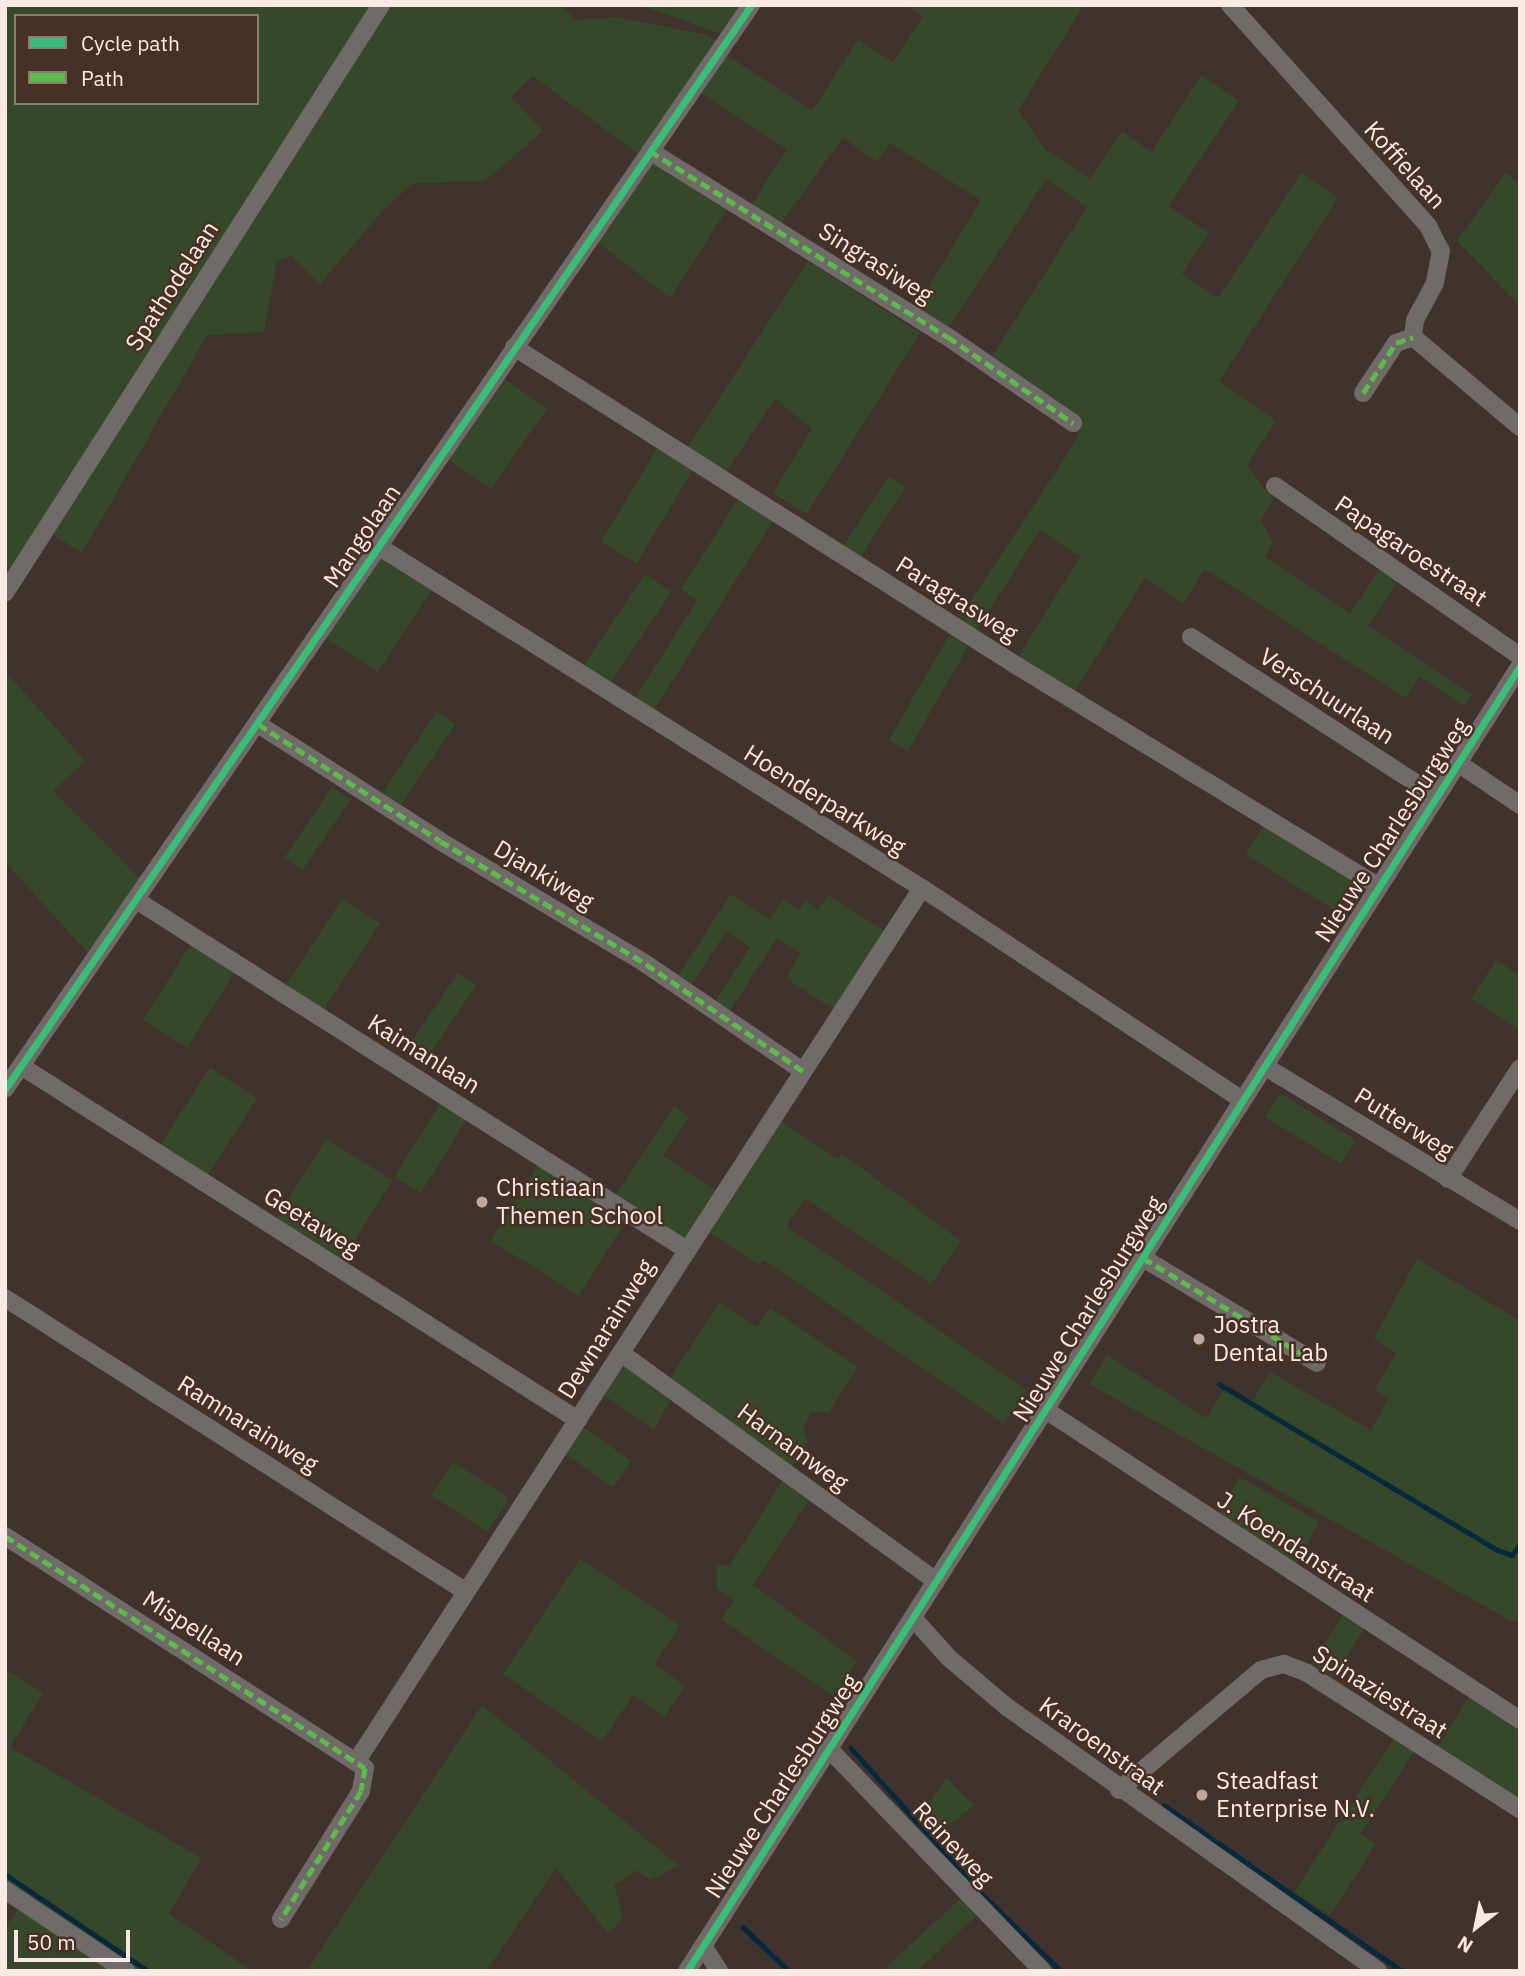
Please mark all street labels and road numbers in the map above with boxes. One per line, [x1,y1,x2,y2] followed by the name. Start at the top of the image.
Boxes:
[1358,115,1452,215] street label: Koffielaan
[119,216,225,356] street label: Spathodelaan
[813,216,939,310] street label: Singrasiweg
[317,479,407,593] street label: Mangolaan
[1329,489,1493,613] street label: Papagaroestraat
[891,550,1023,648] street label: Paragrasweg
[1254,642,1400,750] street label: Verschuurlaan
[1309,713,1475,947] street label: Nieuwe Charlesburgweg
[739,739,911,861] street label: Hoenderparkweg
[489,834,599,916] street label: Djankiweg
[363,1008,485,1100] street label: Kaimanlaan
[1349,1081,1459,1165] street label: Putterweg
[258,1181,366,1263] street label: Geetaweg
[1007,1191,1169,1427] street label: Nieuwe Charlesburgweg
[552,1254,660,1404] street label: Dewnarainweg
[172,1369,324,1479] street label: Ramnarainweg
[732,1397,854,1497] street label: Harnamweg
[1212,1485,1380,1609] street label: J. Koendanstraat
[137,1584,251,1672] street label: Mispellaan
[1307,1639,1453,1745] street label: Spinaziestraat
[699,1669,865,1903] street label: Nieuwe Charlesburgweg
[1034,1691,1170,1801] street label: Kraroenstraat
[907,1796,999,1892] street label: Reineweg

